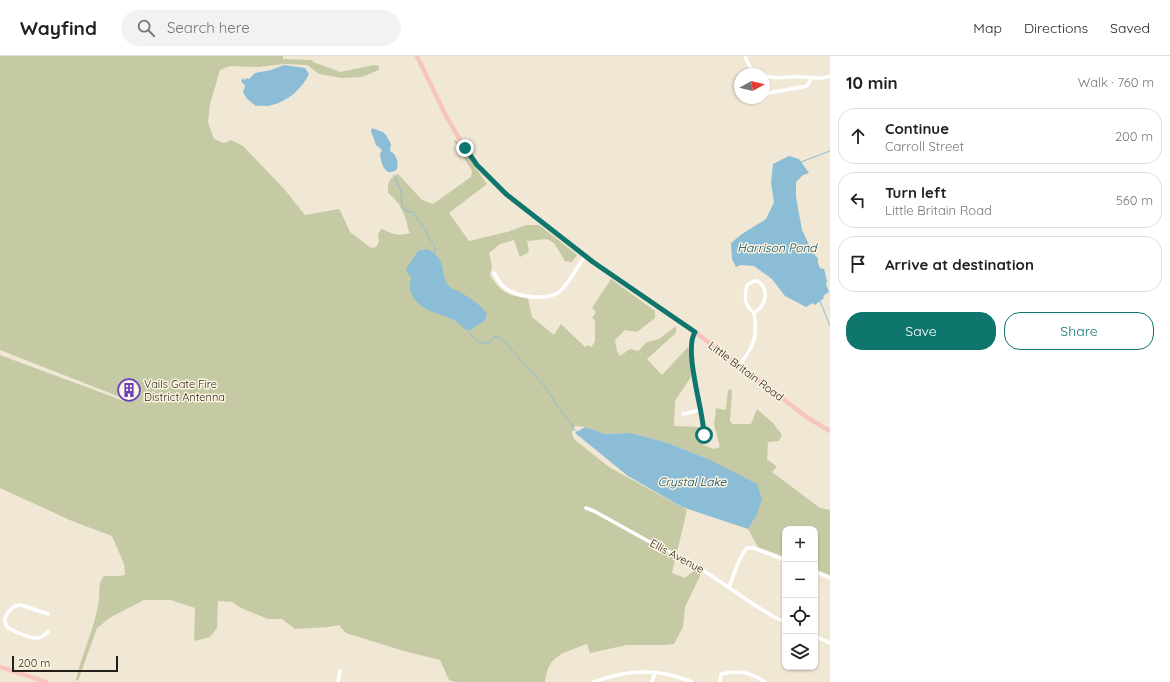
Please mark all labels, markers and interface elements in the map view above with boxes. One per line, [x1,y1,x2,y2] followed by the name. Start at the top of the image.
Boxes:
[121,10,401,46] search box
[20,16,97,40] text: Wayfind
[135,17,157,39] icon: search
[167,18,250,37] text: Search here
[973,19,1002,37] text: Map
[1024,19,1088,37] text: Directions
[1110,19,1150,37] text: Saved
[734,68,770,104] north arrow
[846,72,898,93] text: 10 min
[1078,74,1154,90] text: Walk · 760 m
[885,119,949,138] text: Continue
[847,125,869,147] icon: ahead
[1115,128,1153,144] text: 200 m
[885,138,964,154] text: Carroll Street
[456,139,474,157] route end
[885,183,947,202] text: Turn left
[847,189,869,211] icon: left
[1116,192,1153,208] text: 560 m
[885,202,992,218] text: Little Britain Road
[737,240,818,255] water label: Harrison Pond
[847,253,869,275] icon: arrive
[885,255,1034,274] text: Arrive at destination
[846,312,996,350] button: Save
[1004,312,1154,350] button: Share
[706,338,786,404] street label: Little Britain Road
[116,377,142,403] building icon: Vails Gate Fire District Antenna
[144,377,225,404] place label: Vails Gate Fire District Antenna
[695,426,713,444] route start
[658,474,728,489] water label: Crystal Lake
[782,526,818,670] map controls
[782,526,818,562] button: +
[647,536,707,576] street label: Ellis Avenue
[782,562,818,598] button: −
[782,598,818,634] button: locate
[782,634,818,670] button: layers
[12,654,118,673] scale bar
[18,656,50,670] text: 200 m

